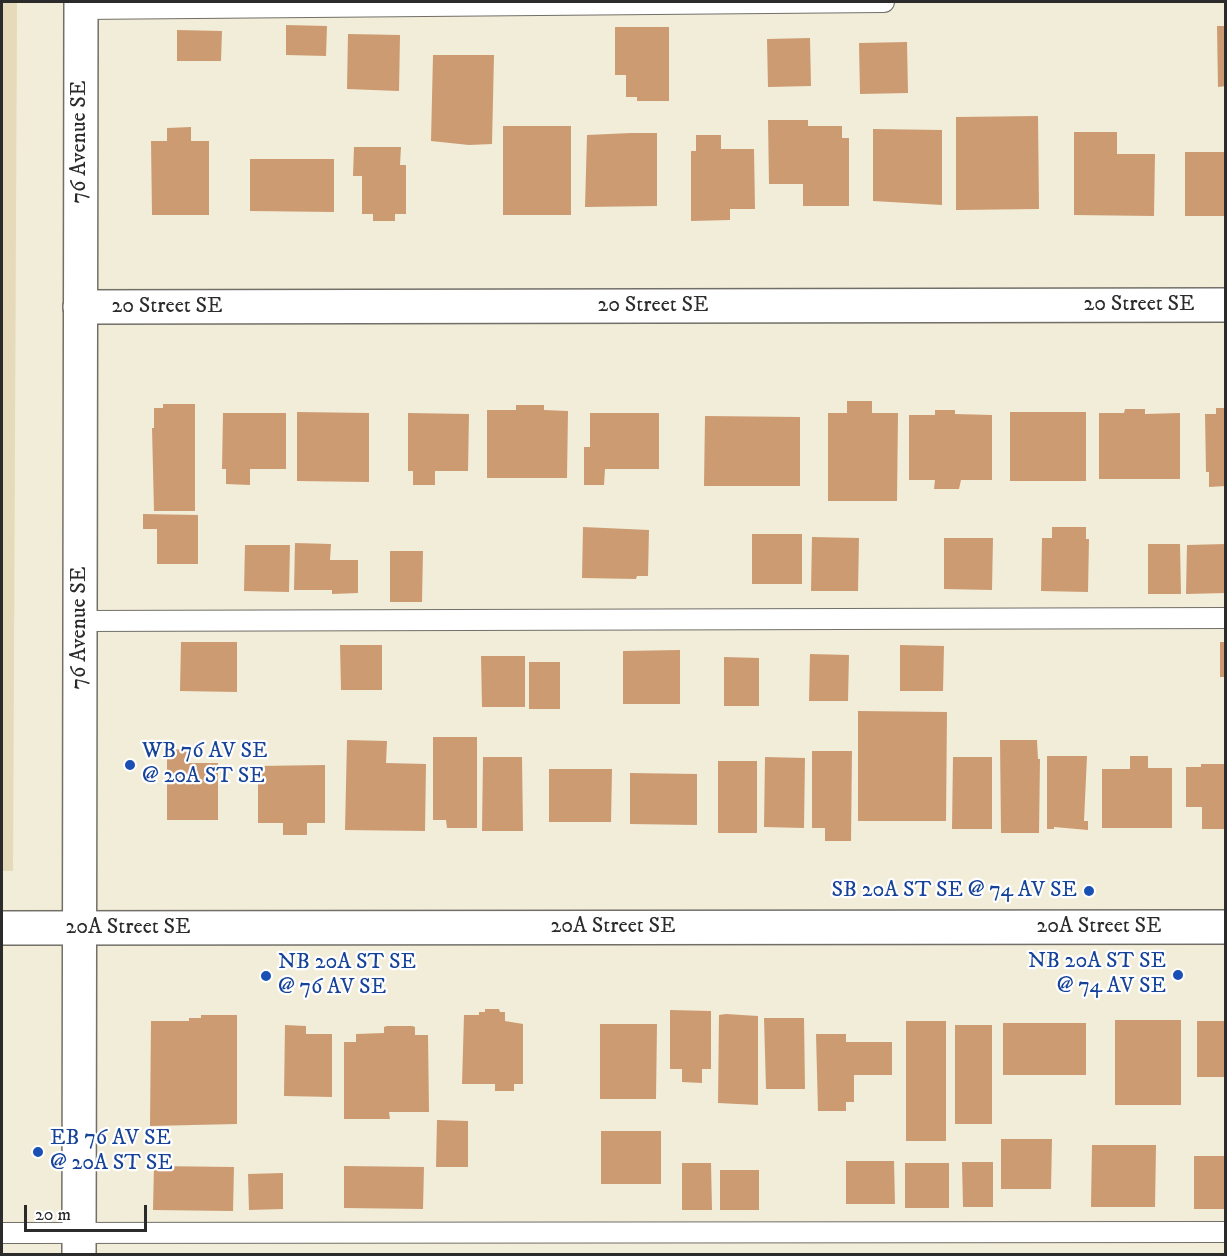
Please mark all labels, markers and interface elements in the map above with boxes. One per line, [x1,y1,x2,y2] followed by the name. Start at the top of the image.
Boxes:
[67,81,93,203] street label: 76 Avenue SE
[1083,292,1195,318] street label: 20 Street SE
[597,293,709,319] street label: 20 Street SE
[111,294,223,320] street label: 20 Street SE
[67,567,93,689] street label: 76 Avenue SE
[142,739,268,790] place label: WB 76 AV SE @ 20A ST SE
[123,758,137,772] marker: WB 76 AV SE @ 20A ST SE
[832,878,1077,904] place label: SB 20A ST SE @ 74 AV SE
[1082,884,1096,898] marker: SB 20A ST SE @ 74 AV SE
[550,914,676,940] street label: 20A Street SE
[1036,914,1162,940] street label: 20A Street SE
[65,915,191,941] street label: 20A Street SE
[1028,949,1166,1000] place label: NB 20A ST SE @ 74 AV SE
[278,950,416,1002] place label: NB 20A ST SE @ 76 AV SE
[1171,968,1185,982] marker: NB 20A ST SE @ 74 AV SE
[259,969,273,983] marker: NB 20A ST SE @ 76 AV SE
[50,1126,173,1178] place label: EB 76 AV SE @ 20A ST SE
[31,1145,45,1159] marker: EB 76 AV SE @ 20A ST SE
[27,1193,150,1231] scale bar
[35,1204,71,1226] text: 20 m

